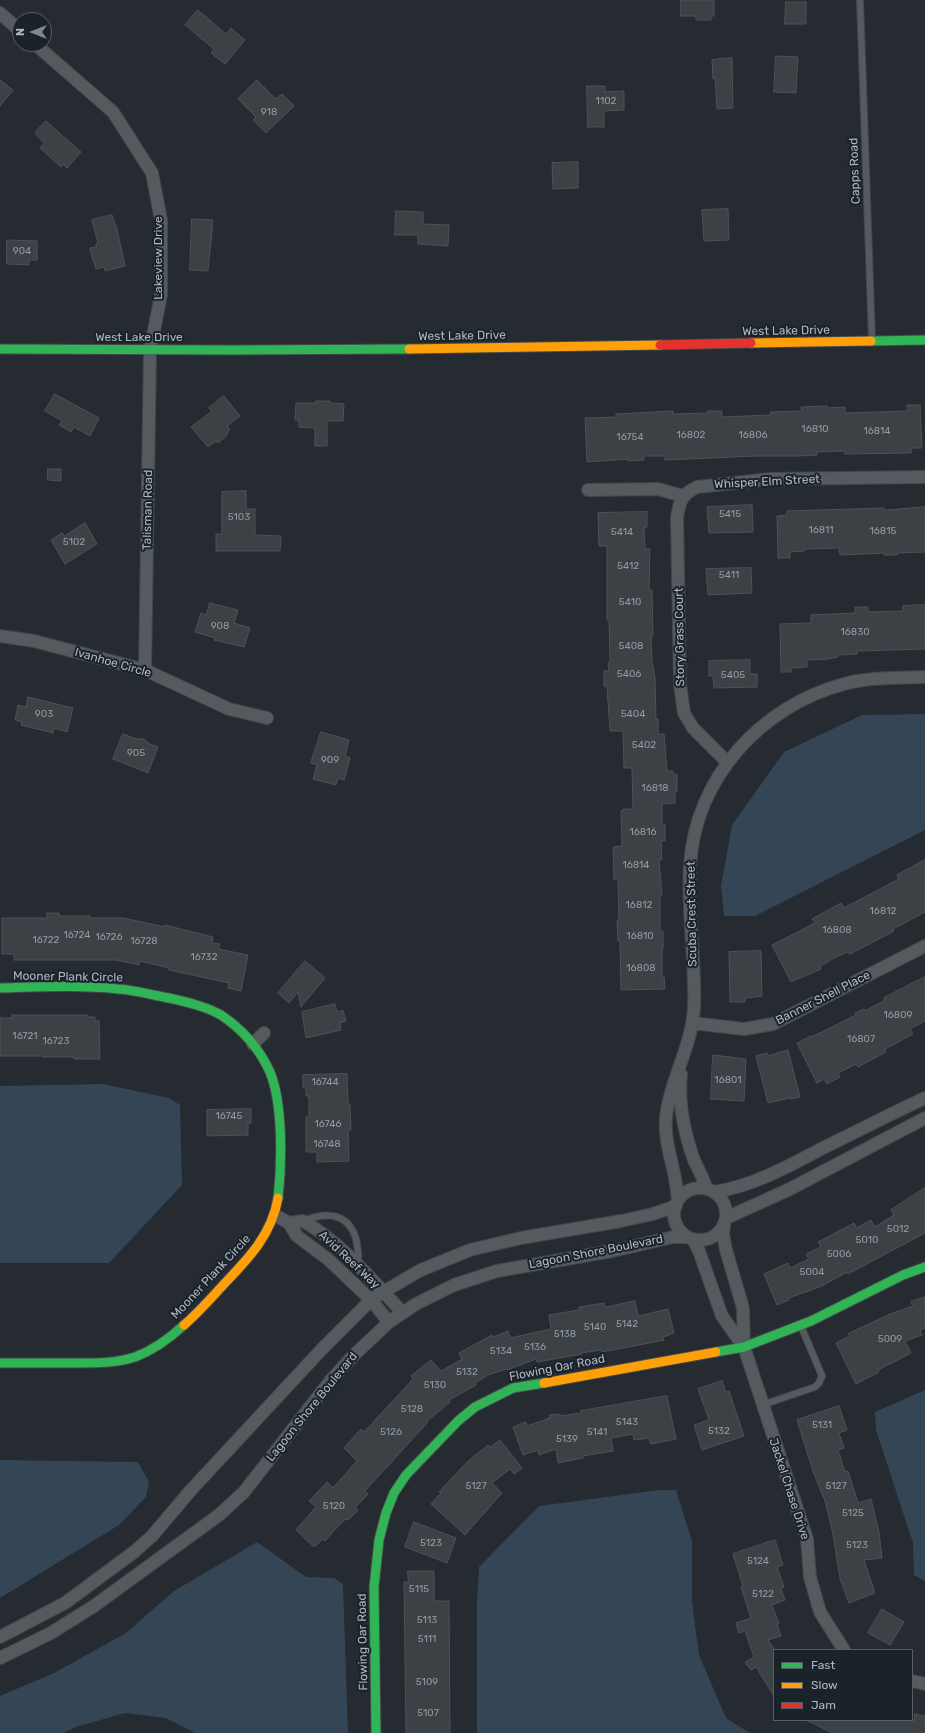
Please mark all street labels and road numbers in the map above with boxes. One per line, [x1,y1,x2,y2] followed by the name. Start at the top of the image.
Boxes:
[847,138,863,204] street label: Capps Road
[152,216,166,300] street label: Lakeview Drive
[742,323,830,339] street label: West Lake Drive
[418,328,506,344] street label: West Lake Drive
[95,331,183,345] street label: West Lake Drive
[140,470,156,550] street label: Talisman Road
[714,472,820,492] street label: Whisper Elm Street
[672,587,688,687] street label: Story Grass Court
[73,645,153,681] street label: Ivanhoe Circle
[684,861,700,967] street label: Scuba Crest Street
[773,968,873,1028] street label: Banner Shell Place
[13,969,123,985] street label: Mooner Plank Circle
[315,1228,383,1292] street label: Avid Reef Way
[168,1232,254,1322] street label: Mooner Plank Circle
[528,1232,664,1272] street label: Lagoon Shore Boulevard
[263,1349,361,1465] street label: Lagoon Shore Boulevard
[508,1352,606,1384] street label: Flowing Oar Road
[766,1436,812,1542] street label: Jackel Chase Drive
[355,1593,371,1691] street label: Flowing Oar Road

